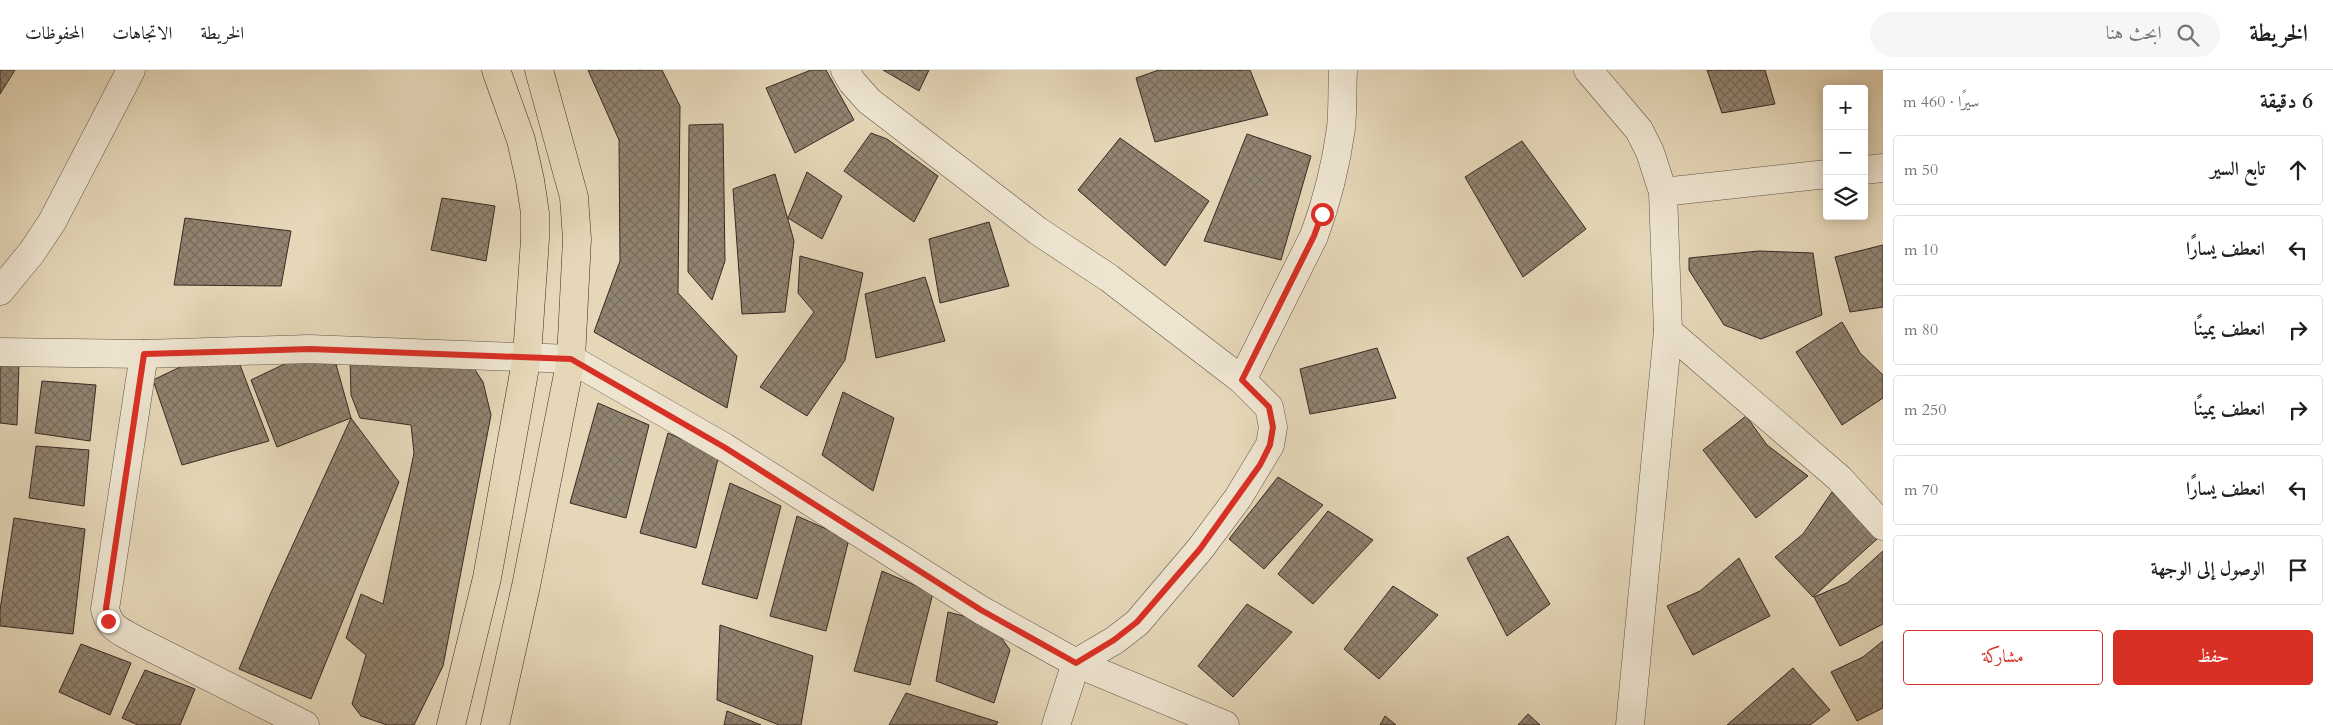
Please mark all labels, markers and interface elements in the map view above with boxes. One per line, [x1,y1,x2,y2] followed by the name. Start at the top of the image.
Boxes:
[1870,12,2220,57] search box
[2250,17,2308,50] text: الخريطة
[2106,20,2162,46] text: ابحث هنا
[25,21,84,46] text: المحفوظات
[112,21,172,46] text: الاتجاهات
[200,21,244,46] text: الخريطة
[2174,21,2202,49] icon: search
[1823,85,1868,220] map controls
[1823,85,1868,130] button: +
[2260,87,2313,116] text: 6 دقيقة
[1903,91,1979,113] text: سيرًا · 460 m
[1823,130,1868,175] button: −
[2210,156,2265,182] text: تابع السير
[2284,156,2312,184] icon: ahead
[1904,159,1938,181] text: 50 m
[1823,175,1868,220] button: layers
[1311,203,1334,226] route start
[2186,236,2265,262] text: انعطف يسارًا
[2284,236,2312,264] icon: left
[1904,239,1938,261] text: 10 m
[2194,316,2265,342] text: انعطف يمينًا
[2284,316,2312,344] icon: right
[1904,319,1938,341] text: 80 m
[2194,396,2265,422] text: انعطف يمينًا
[2284,396,2312,424] icon: right
[1904,399,1946,421] text: 250 m
[2186,476,2265,502] text: انعطف يسارًا
[2284,476,2312,504] icon: left
[1904,479,1938,501] text: 70 m
[2151,556,2265,582] text: الوصول إلى الوجهة
[2284,556,2312,584] icon: arrive
[97,610,120,633] route end
[1903,630,2103,685] button: مشاركة
[2113,630,2313,685] button: حفظ

